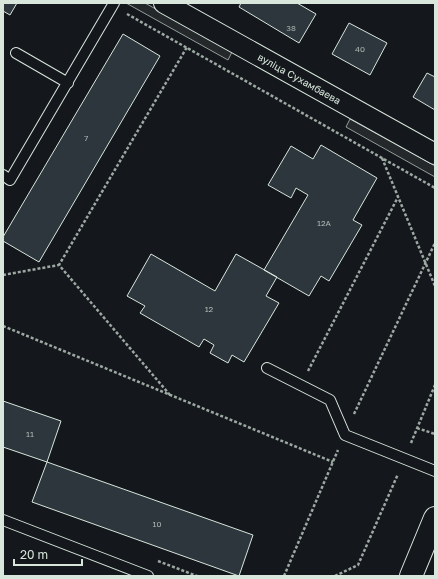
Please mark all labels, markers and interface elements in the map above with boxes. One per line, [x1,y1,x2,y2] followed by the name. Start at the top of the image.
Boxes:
[286,23,296,33] house number: 38
[355,44,365,54] house number: 40
[256,50,343,106] street label: вуліца Сухамбаева
[84,133,88,143] house number: 7
[317,218,332,228] house number: 12А
[205,304,214,314] house number: 12
[26,429,34,439] house number: 11
[153,519,161,529] house number: 10
[14,541,82,567] scale bar
[20,547,48,562] text: 20 m

